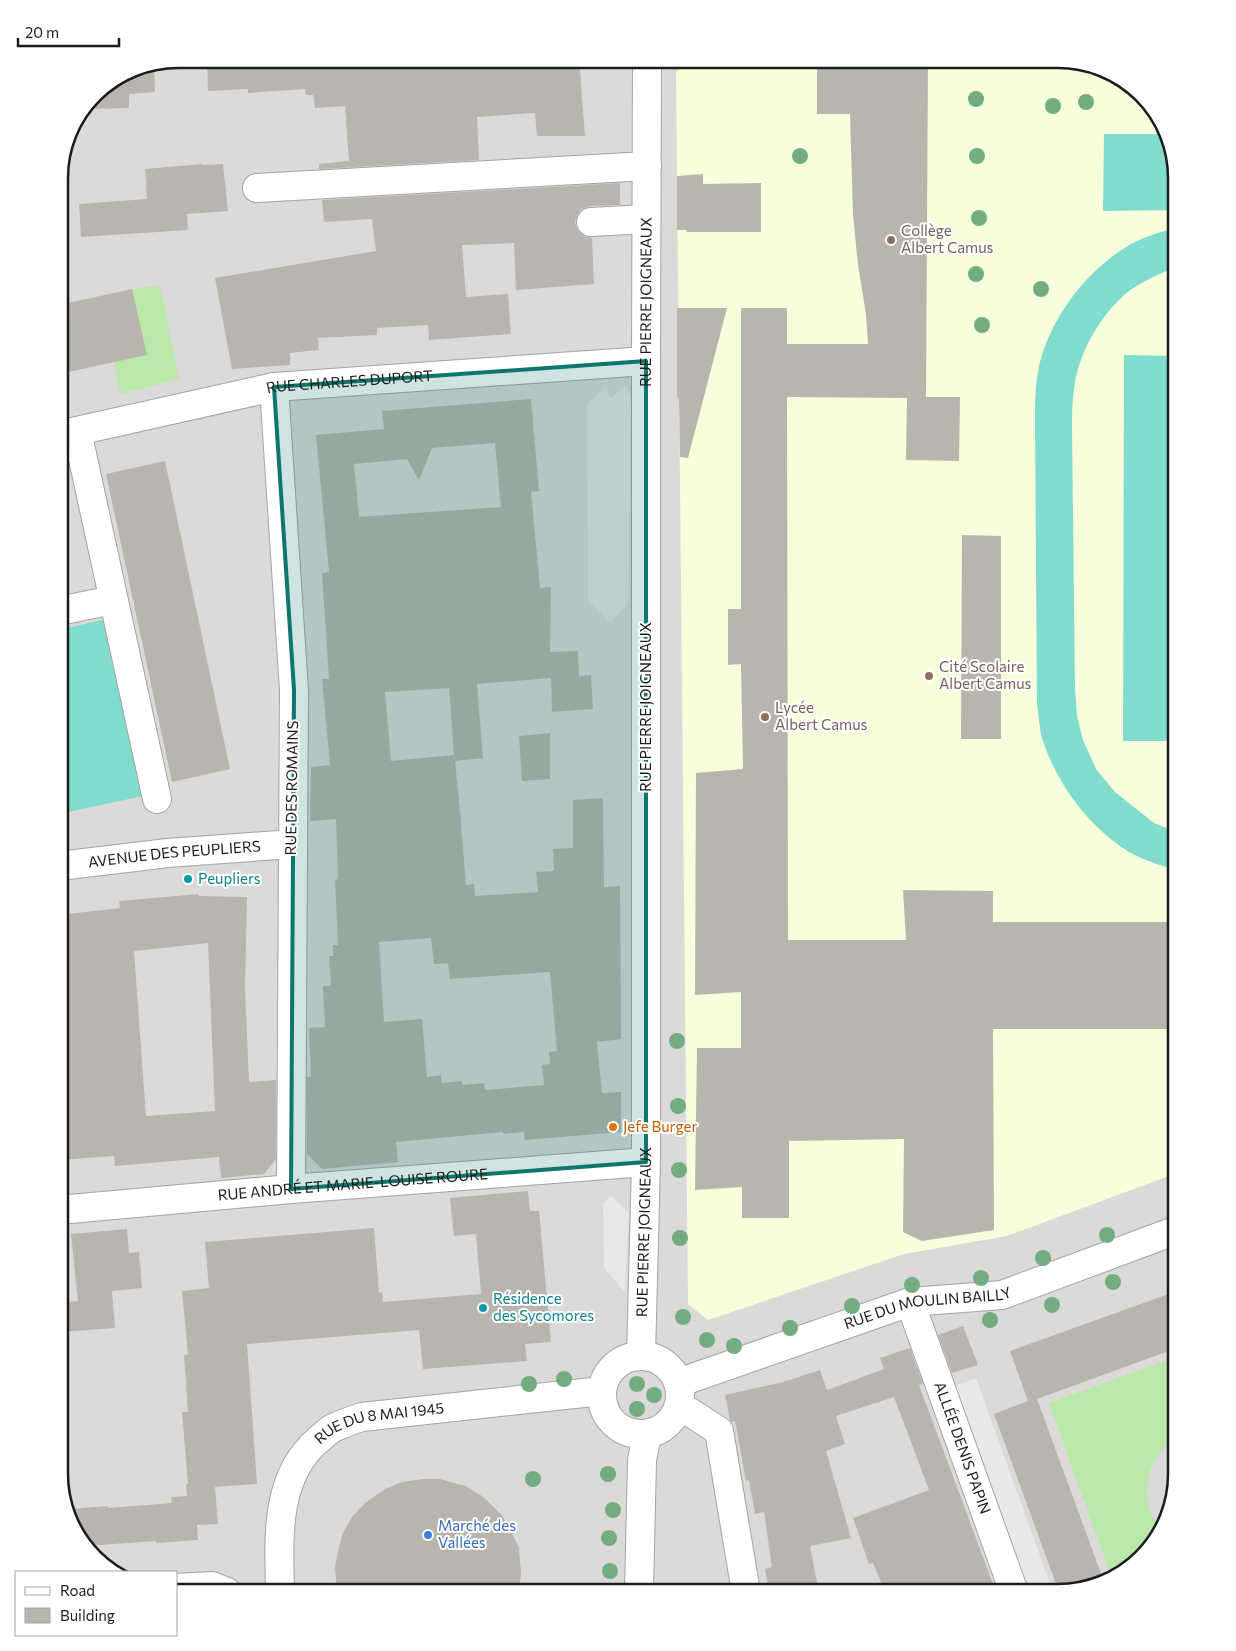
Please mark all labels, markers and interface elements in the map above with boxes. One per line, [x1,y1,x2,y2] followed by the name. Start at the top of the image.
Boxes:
[18,15,119,47] scale bar
[25,23,59,41] text: 20 m
[636,217,654,387] street label: RUE PIERRE JOIGNEAUX
[901,221,994,256] place label: Collège Albert Camus
[885,234,897,246] marker: Collège Albert Camus
[264,366,434,396] street label: RUE CHARLES DUPORT
[636,622,654,792] street label: RUE PIERRE JOIGNEAUX
[939,657,1032,692] place label: Cité Scolaire Albert Camus
[923,670,935,682] marker: Cité Scolaire Albert Camus
[775,698,868,733] place label: Lycée Albert Camus
[759,711,771,723] marker: Lycée Albert Camus
[281,720,301,856] street label: RUE DES ROMAINS
[87,836,261,870] street label: AVENUE DES PEUPLIERS
[198,869,261,887] place label: Peupliers
[182,873,194,885] marker: Peupliers
[623,1117,697,1135] place label: Jefe Burger
[607,1121,619,1133] marker: Jefe Burger
[632,1147,654,1317] street label: RUE PIERRE JOIGNEAUX
[217,1164,489,1204] street label: RUE ANDRÉ ET MARIE-LOUISE ROURE
[841,1282,1014,1332] street label: RUE DU MOULIN BAILLY
[493,1289,594,1324] place label: Résidence des Sycomores
[477,1302,489,1314] marker: Résidence des Sycomores
[931,1379,995,1516] street label: ALLÉE DENIS PAPIN
[310,1398,445,1447] street label: RUE DU 8 MAI 1945
[438,1516,516,1551] place label: Marché des Vallées
[422,1529,434,1541] marker: Marché des Vallées
[15,1571,178,1636] legend
[60,1581,95,1599] text: Road
[60,1606,115,1624] text: Building

